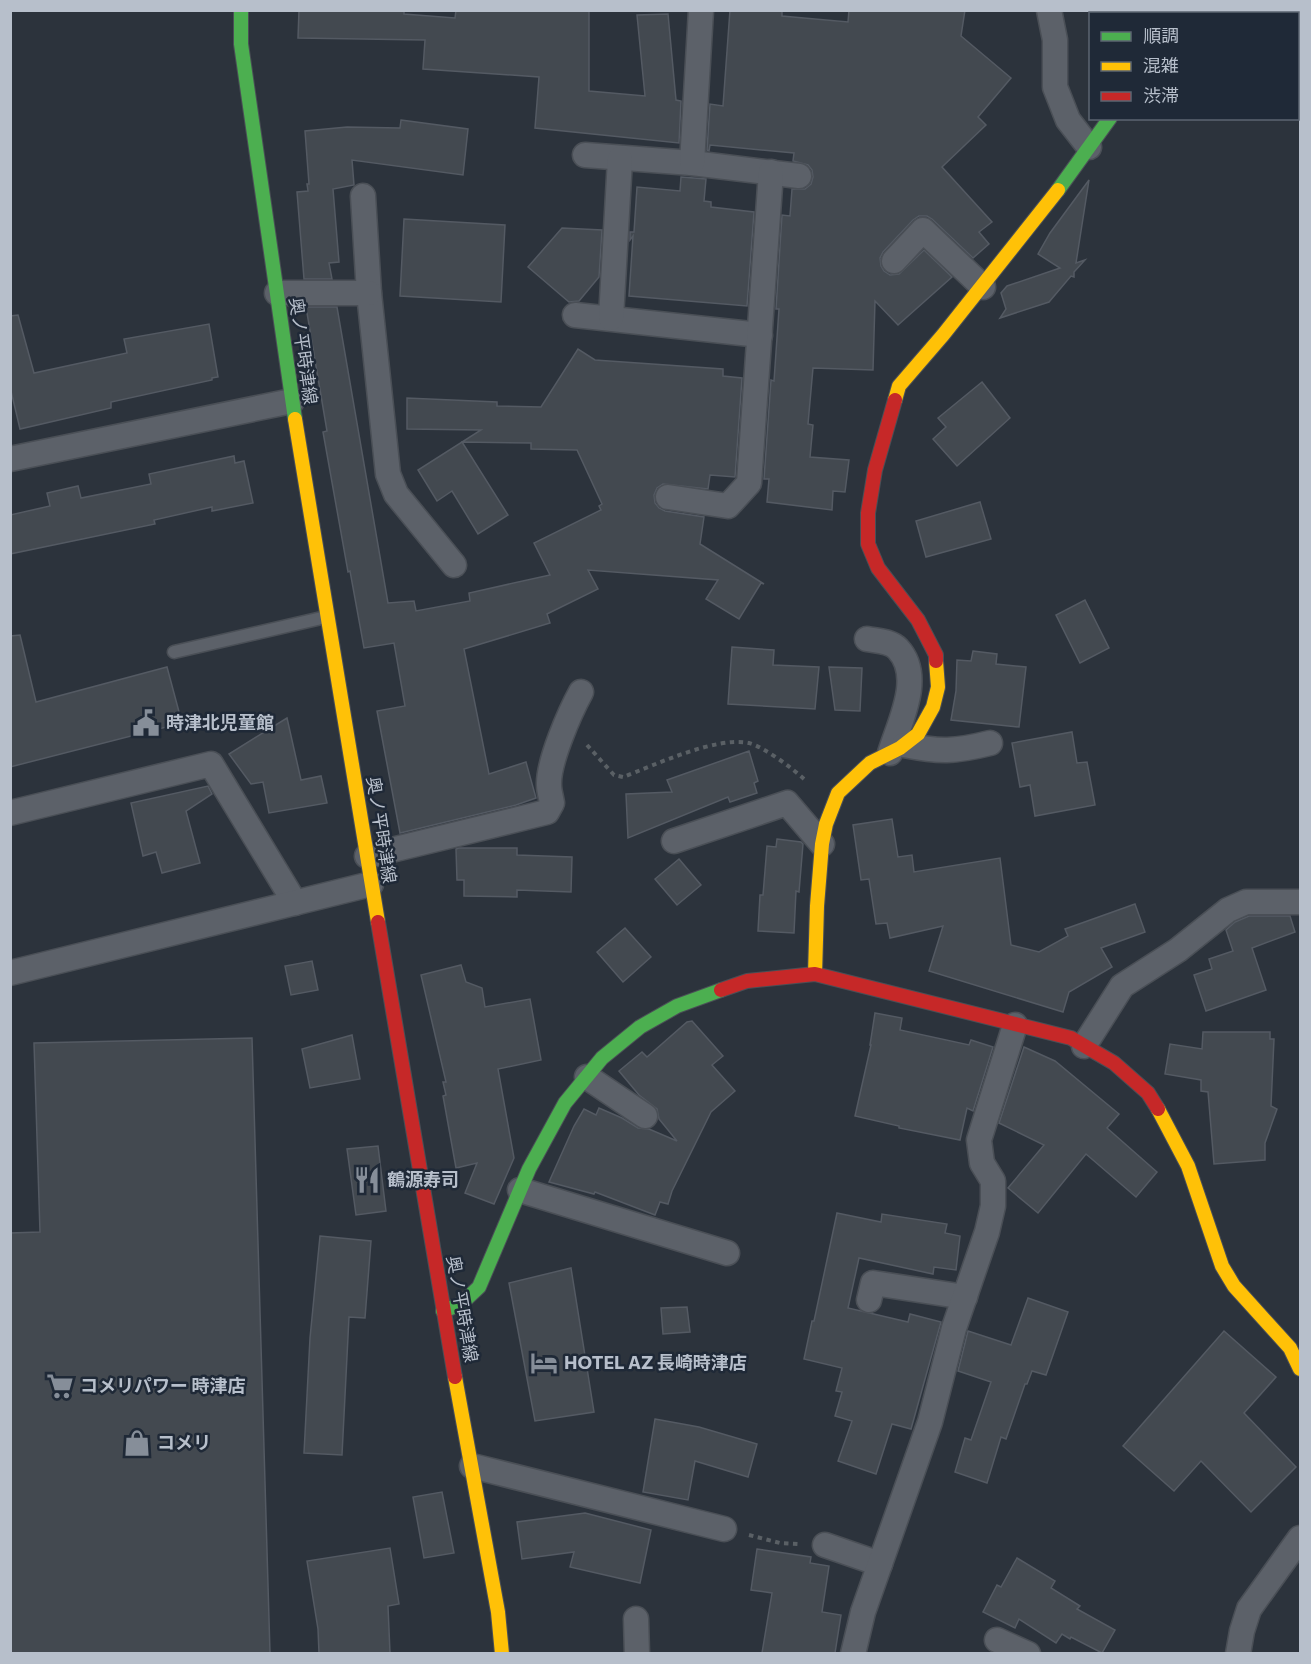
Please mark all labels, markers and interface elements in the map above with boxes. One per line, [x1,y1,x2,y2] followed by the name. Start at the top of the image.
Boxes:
[1089,12,1299,120] legend
[1143,24,1179,46] text: 順調
[1143,54,1179,76] text: 混雑
[1143,84,1179,106] text: 渋滞
[286,296,322,406] street label: 奥ノ平時津線
[131,708,161,738] public building icon: 時津北児童館
[166,711,274,733] place label: 時津北児童館
[363,775,401,885] street label: 奥ノ平時津線
[352,1165,382,1195] restaurant icon: 鶴源寿司
[387,1168,459,1190] place label: 鶴源寿司
[443,1254,483,1364] street label: 奥ノ平時津線
[529,1348,559,1378] hotel icon: HOTEL AZ 長崎時津店
[564,1351,747,1373] place label: HOTEL AZ 長崎時津店
[45,1371,75,1401] supermarket icon: コメリパワー 時津店
[80,1374,245,1396] place label: コメリパワー 時津店
[122,1428,152,1458] shop icon: コメリ
[157,1431,211,1453] place label: コメリ

